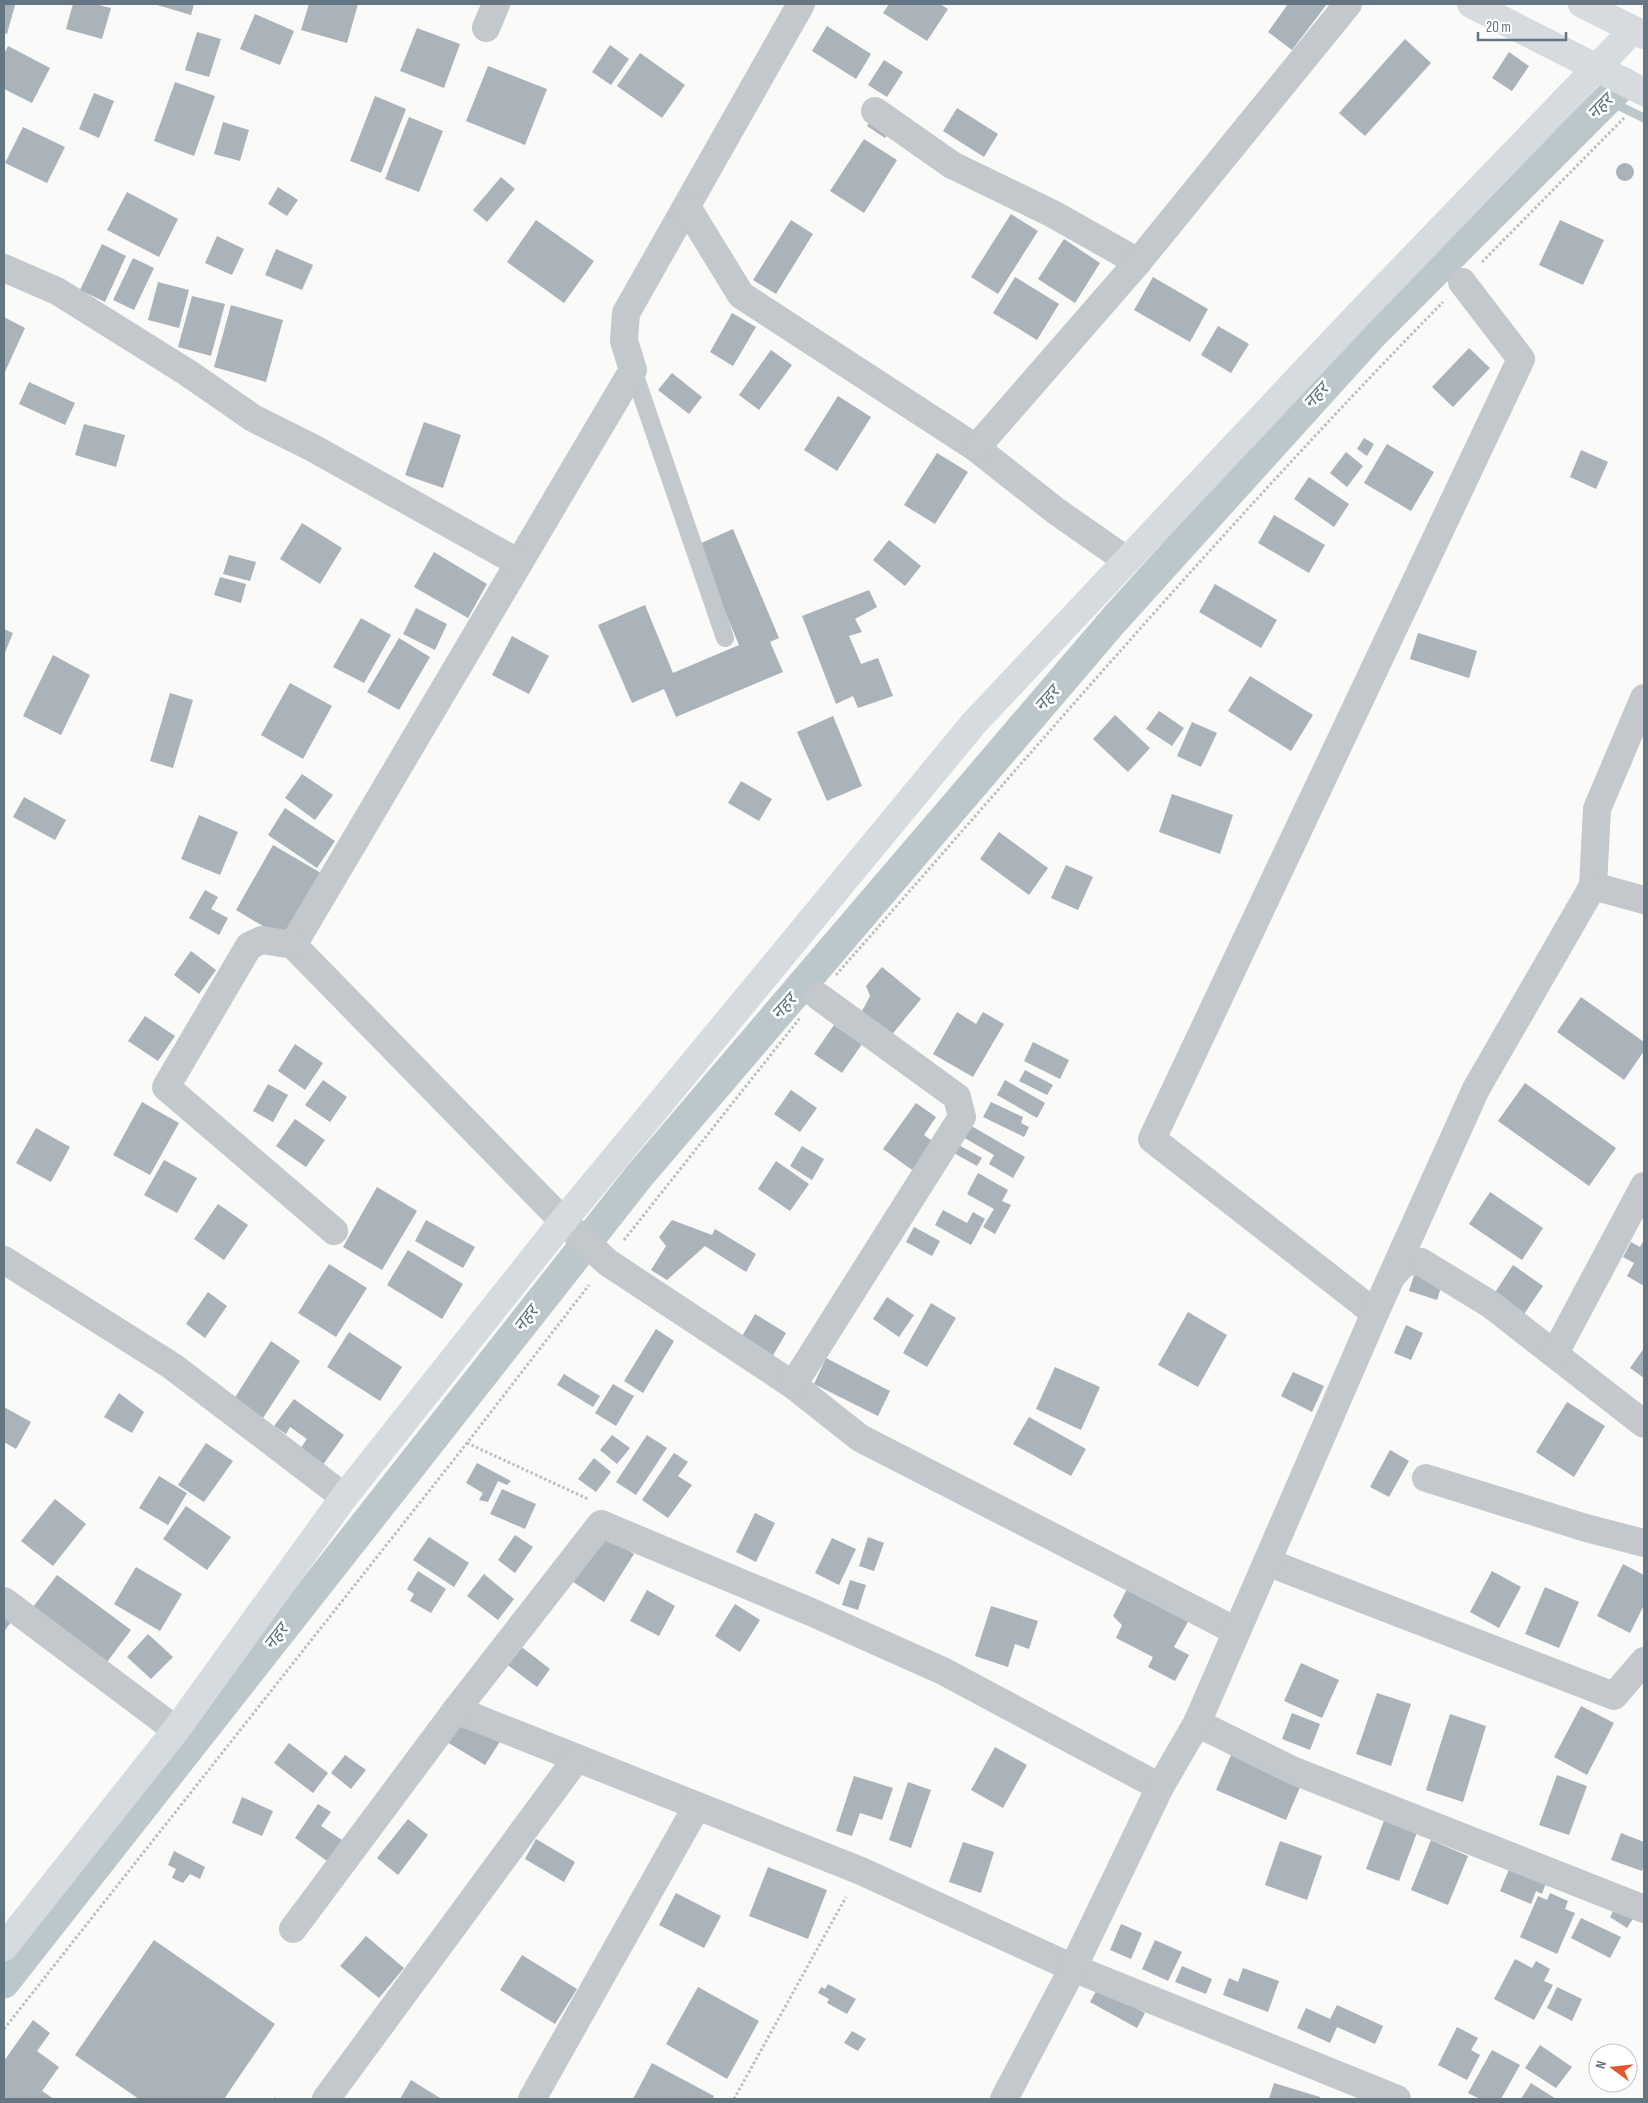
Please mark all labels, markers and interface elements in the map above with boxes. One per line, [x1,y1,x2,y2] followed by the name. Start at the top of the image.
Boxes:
[1478,10,1566,42] scale bar
[1486,18,1511,37] text: 20 m
[1583,87,1620,124] water label: नहर
[1299,376,1335,413] water label: नहर
[1030,679,1066,716] water label: नहर
[767,987,803,1024] water label: नहर
[509,1299,545,1336] water label: नहर
[259,1617,295,1654] water label: नहर
[1588,2043,1638,2093] north arrow
[1592,2059,1610,2071] text: N

